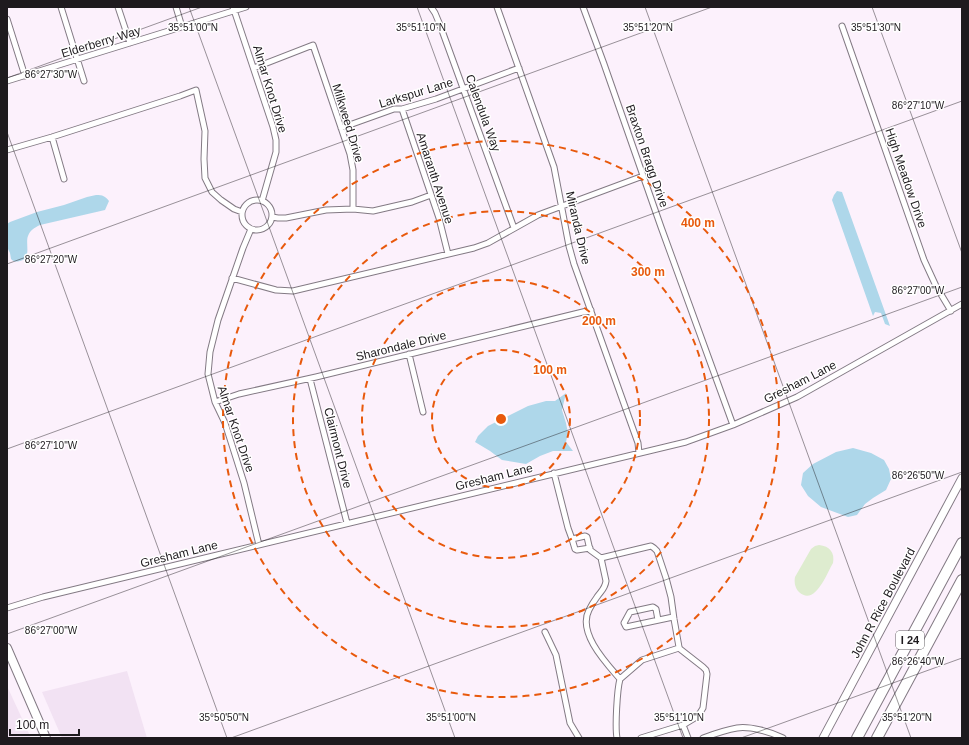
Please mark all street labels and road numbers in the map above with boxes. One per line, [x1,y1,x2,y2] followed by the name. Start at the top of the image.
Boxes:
[60,23,142,61] street label: Elderberry Way
[250,44,290,135] street label: Almar Knot Drive
[463,73,503,153] street label: Calendula Way
[377,75,455,111] street label: Larkspur Lane
[329,82,367,164] street label: Milkweed Drive
[623,103,671,210] street label: Braxton Bragg Drive
[882,126,930,230] street label: High Meadow Drive
[414,131,456,226] street label: Amaranth Avenue
[563,190,593,266] street label: Miranda Drive
[354,328,448,364] street label: Sharondale Drive
[761,358,839,406] street label: Gresham Lane
[215,384,257,474] street label: Almar Knot Drive
[321,406,355,490] street label: Clairmont Drive
[454,461,535,493] street label: Gresham Lane
[139,538,220,570] street label: Gresham Lane
[848,546,918,660] street label: John R Rice Boulevard
[896,631,924,649] road number: I 24

